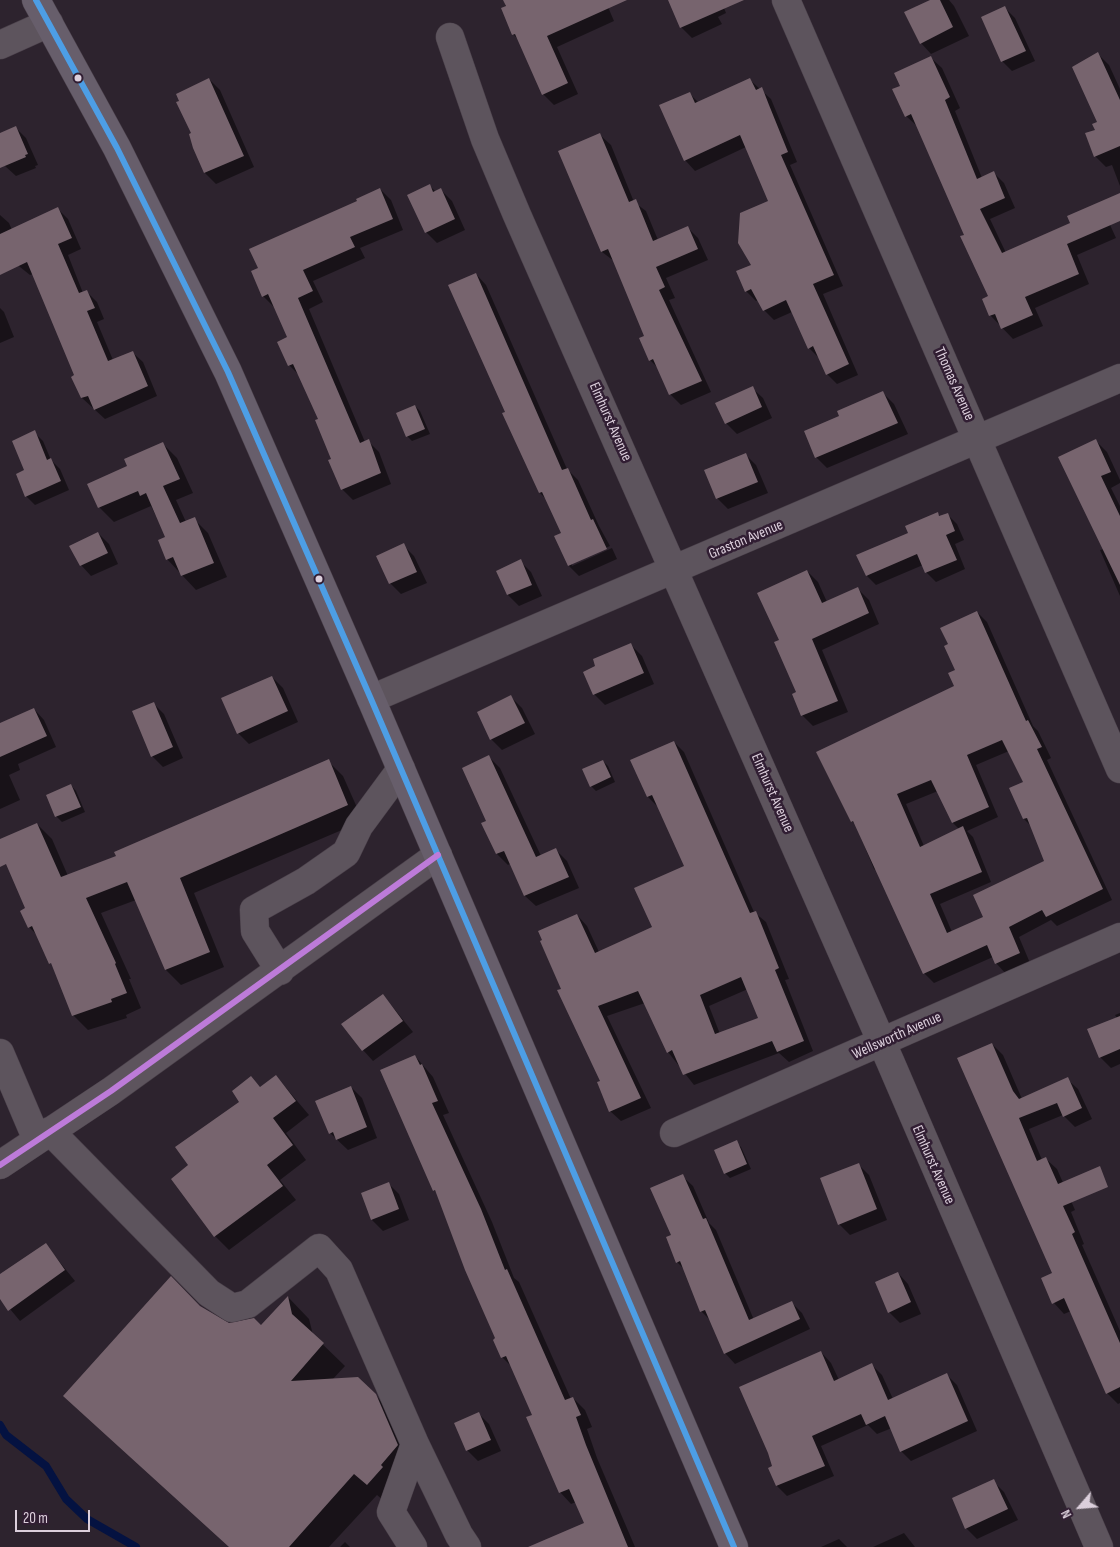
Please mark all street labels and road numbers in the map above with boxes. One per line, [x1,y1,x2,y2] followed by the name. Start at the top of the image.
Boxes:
[930,345,978,423] street label: Thomas Avenue
[585,380,635,464] street label: Elmhurst Avenue
[706,516,786,564] street label: Graston Avenue
[747,751,797,835] street label: Elmhurst Avenue
[850,1008,944,1064] street label: Wellsworth Avenue
[908,1123,958,1207] street label: Elmhurst Avenue

